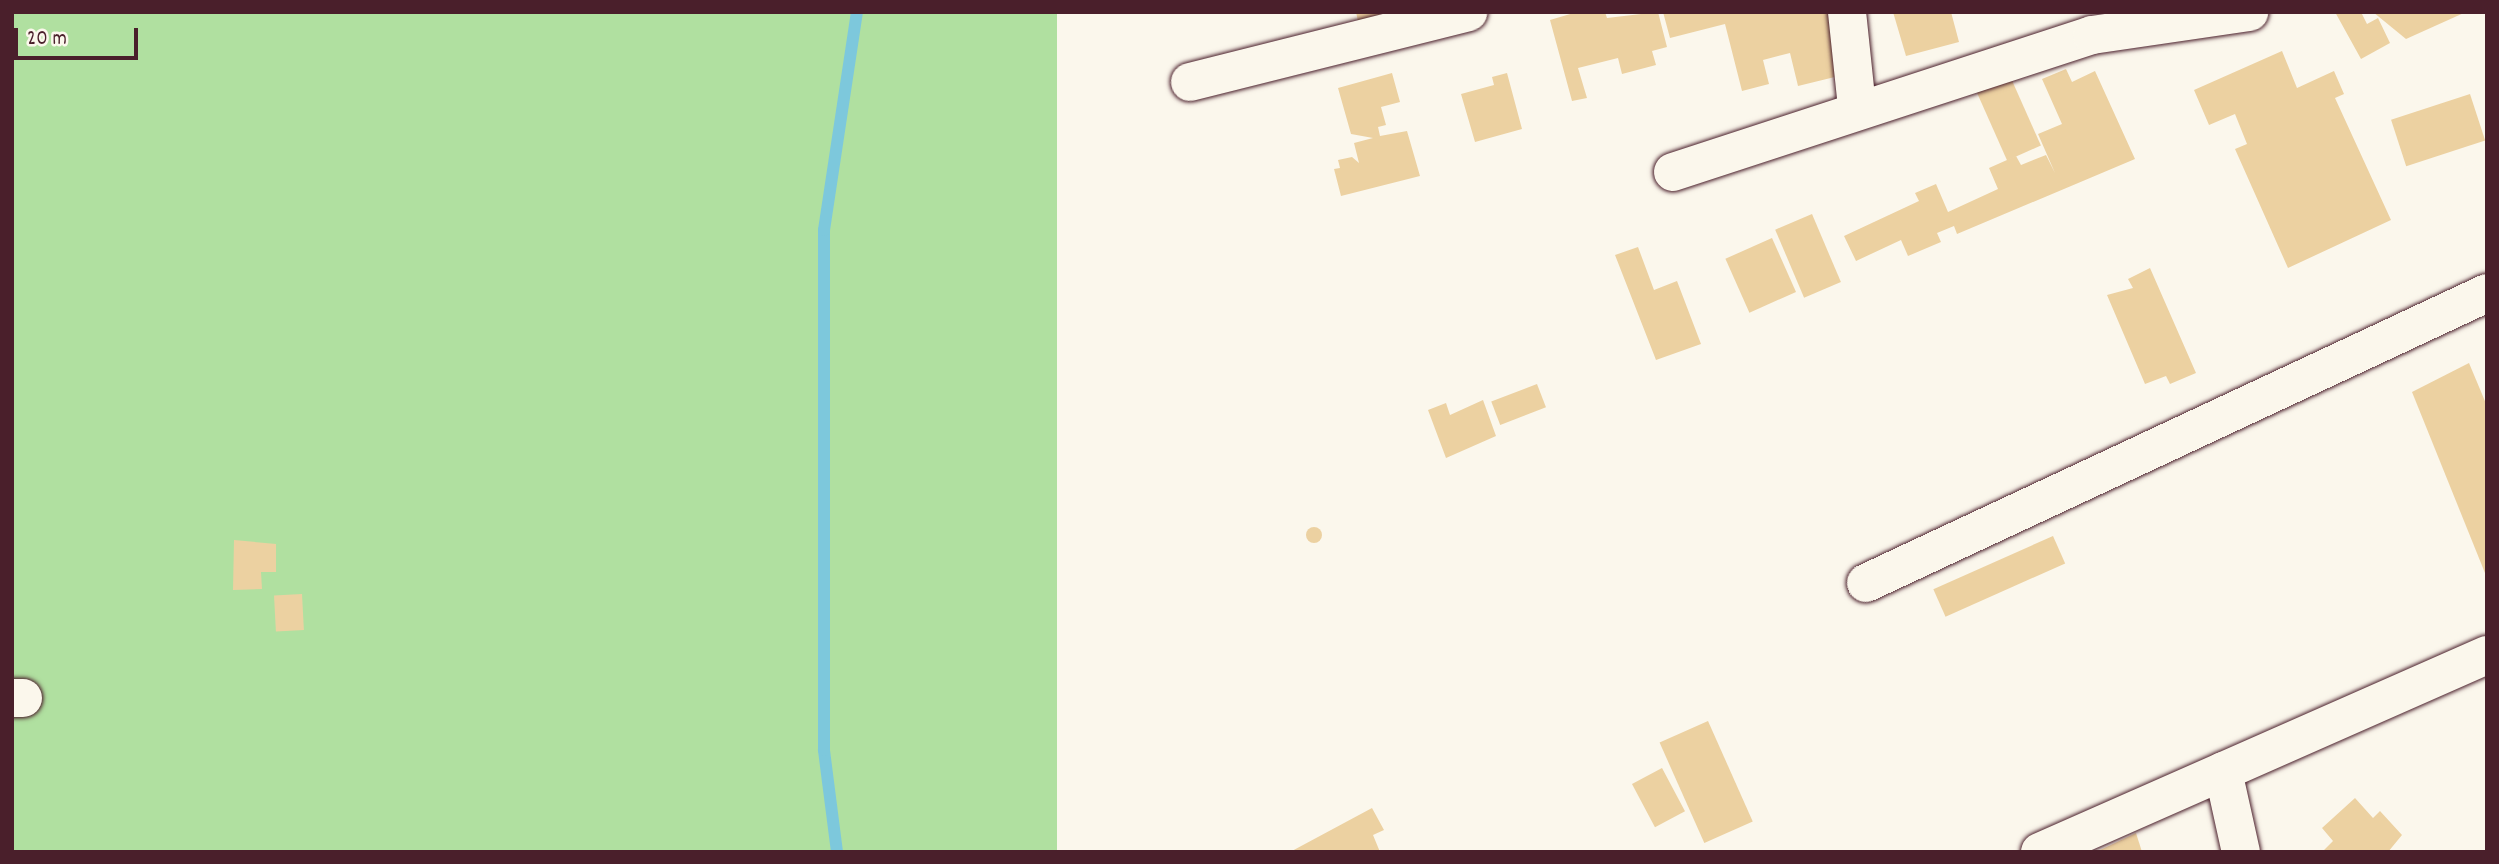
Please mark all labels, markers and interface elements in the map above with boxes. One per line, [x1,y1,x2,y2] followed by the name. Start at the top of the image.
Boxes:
[18,14,142,58] scale bar
[27,25,67,55] text: 20 m

